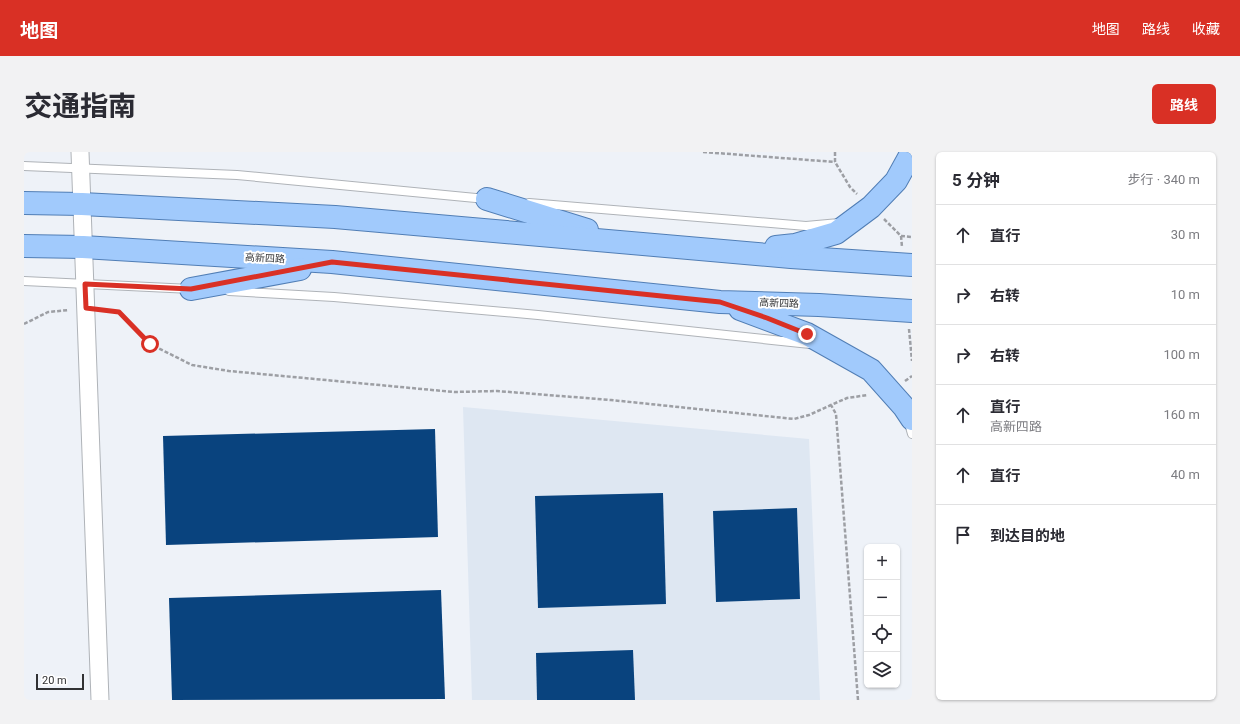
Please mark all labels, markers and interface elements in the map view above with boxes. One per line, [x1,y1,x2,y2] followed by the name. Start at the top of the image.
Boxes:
[20,19,58,42] text: 地图
[1092,21,1120,37] text: 地图
[1142,21,1170,37] text: 路线
[1192,21,1220,37] text: 收藏
[1152,84,1216,124] button: 路线
[24,90,136,123] text: 交通指南
[952,170,1000,190] text: 5 分钟
[1128,172,1200,187] text: 步行 · 340 m
[952,224,974,246] icon: ahead
[990,227,1020,245] text: 直行
[1171,227,1200,242] text: 30 m
[245,251,285,265] street label: 高新四路
[952,284,974,306] icon: right
[990,287,1020,305] text: 右转
[1171,287,1200,302] text: 10 m
[759,297,799,309] street label: 高新四路
[798,325,816,343] route end
[141,335,159,353] route start
[952,344,974,366] icon: right
[990,347,1020,365] text: 右转
[1163,347,1200,362] text: 100 m
[990,398,1020,416] text: 直行
[952,404,974,426] icon: ahead
[1163,407,1200,422] text: 160 m
[990,419,1042,434] text: 高新四路
[952,464,974,486] icon: ahead
[990,467,1020,485] text: 直行
[1171,467,1200,482] text: 40 m
[952,524,974,546] icon: arrive
[990,527,1065,545] text: 到达目的地
[864,544,900,688] map controls
[864,544,900,580] button: +
[864,580,900,616] button: −
[864,616,900,652] button: locate
[864,652,900,688] button: layers
[36,672,84,691] scale bar
[42,674,67,687] text: 20 m

